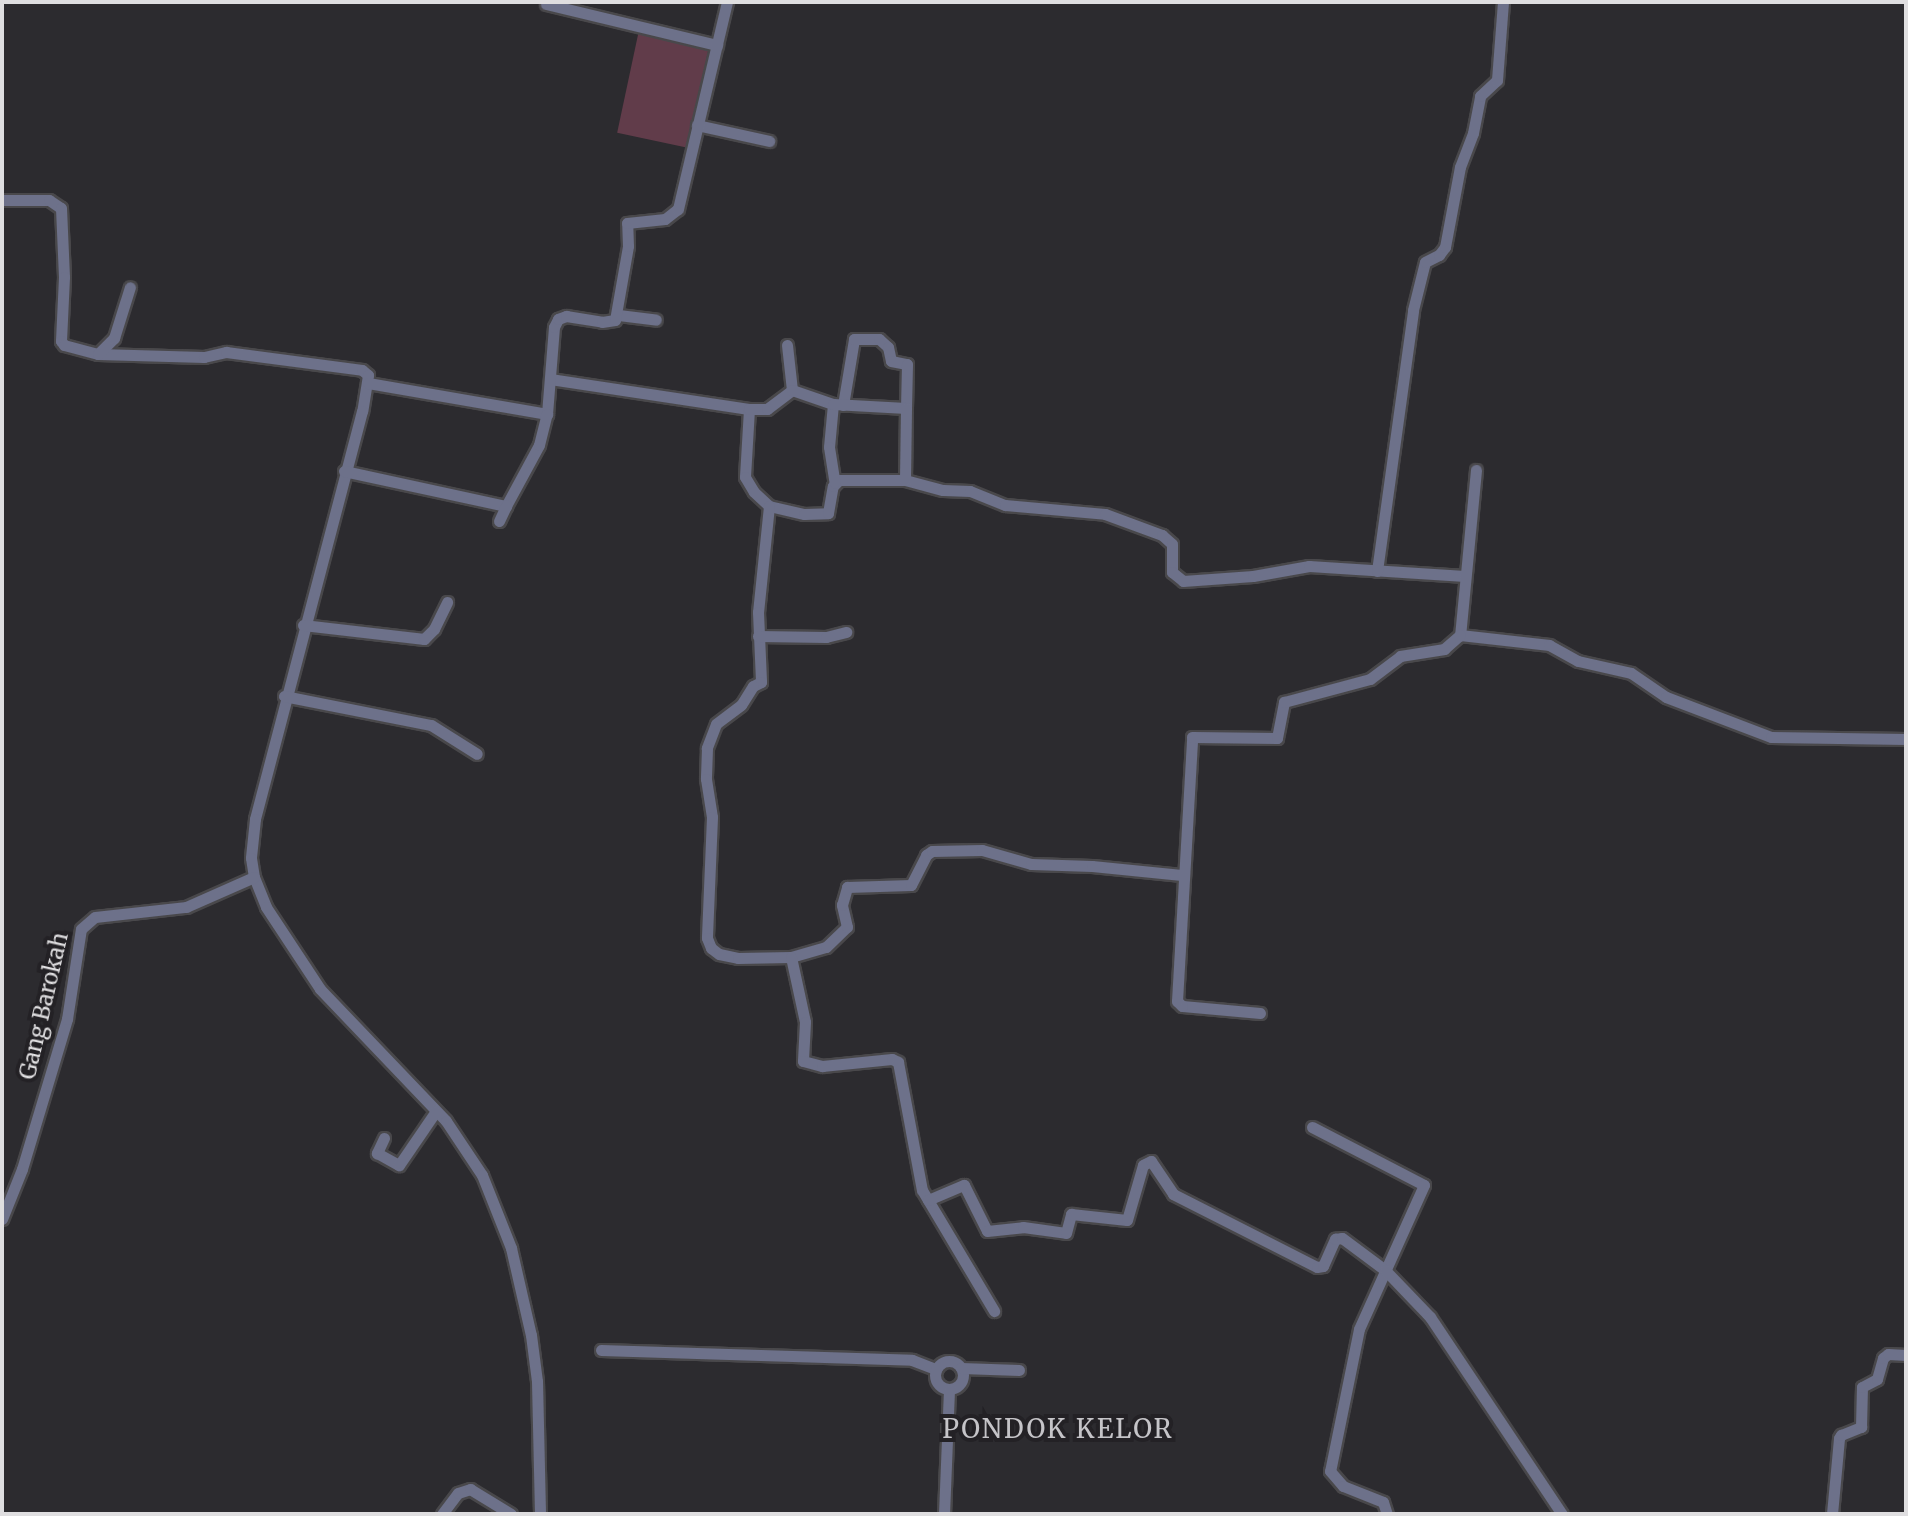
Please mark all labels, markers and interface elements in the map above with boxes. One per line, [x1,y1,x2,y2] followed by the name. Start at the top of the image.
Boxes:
[14,930,74,1082] street label: Gang Barokah
[942,1413,1174,1445] district label: PONDOK KELOR

